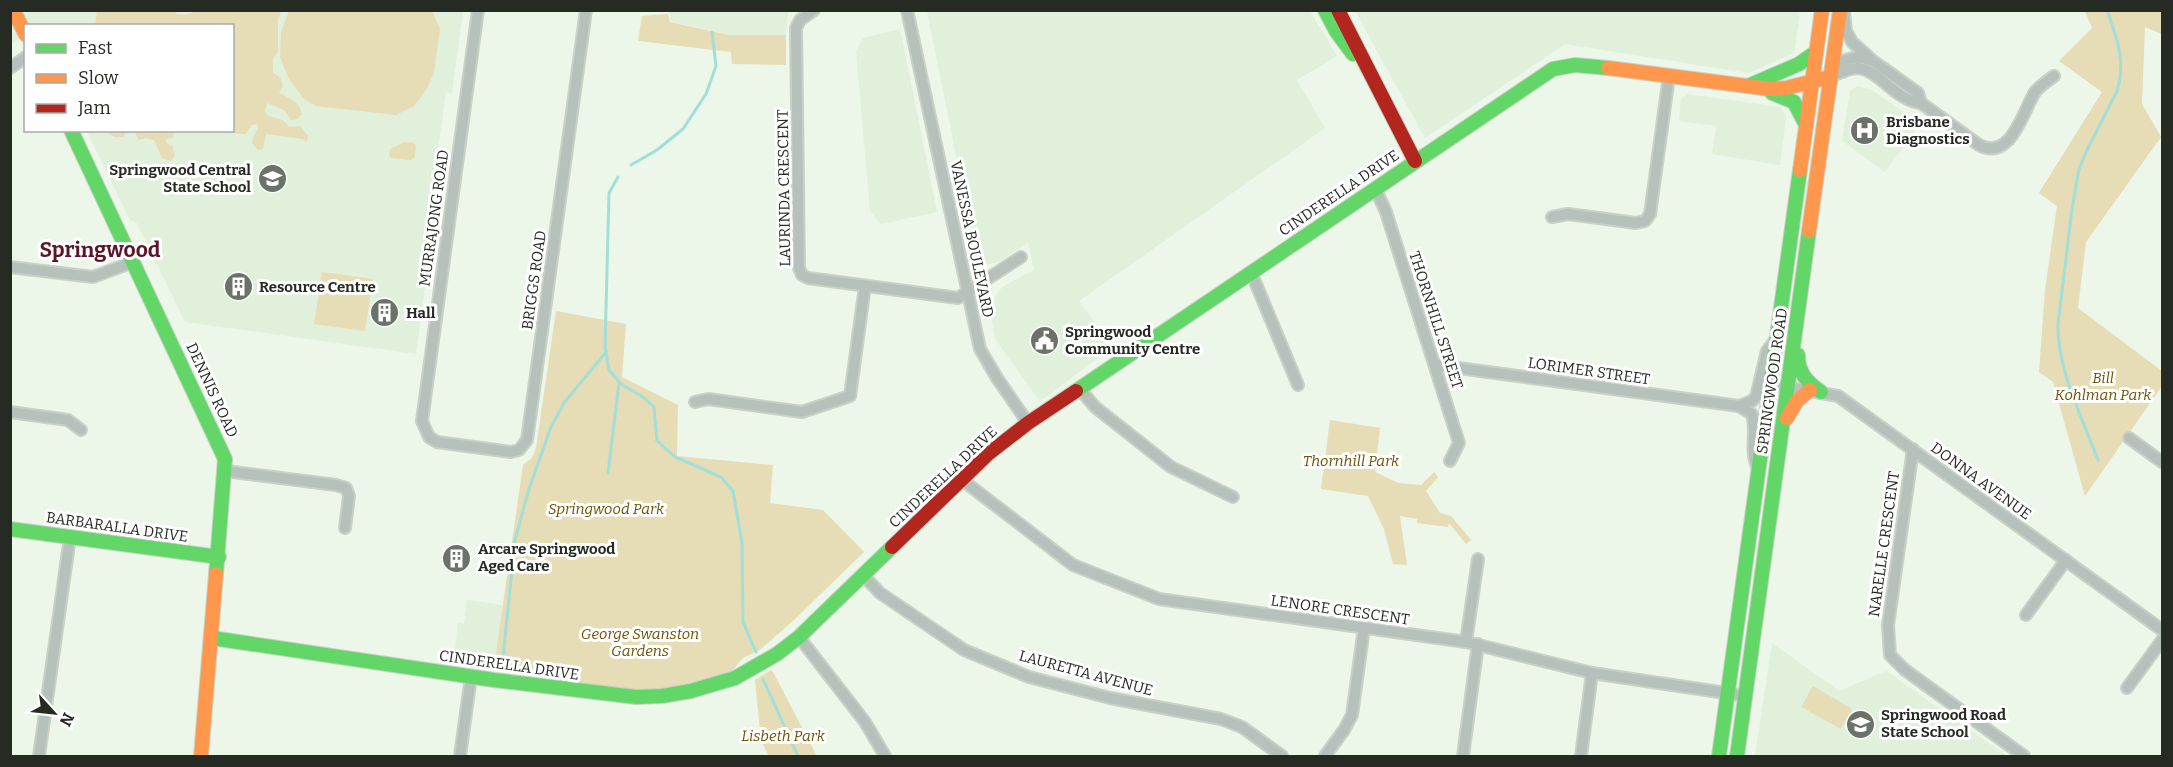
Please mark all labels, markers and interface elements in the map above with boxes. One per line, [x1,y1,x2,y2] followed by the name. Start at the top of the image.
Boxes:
[24,24,234,132] legend
[78,37,113,59] text: Fast
[78,67,119,89] text: Slow
[77,97,111,119] text: Jam
[774,109,794,267] street label: LAURINDA CRESCENT
[1886,113,1970,148] place label: Brisbane Diagnostics
[1849,115,1881,147] hospital icon: Brisbane Diagnostics
[1276,146,1402,240] street label: CINDERELLA DRIVE
[416,149,452,287] street label: MURRAJONG ROAD
[947,159,997,319] street label: VANESSA BOULEVARD
[109,161,251,196] place label: Springwood Central State School
[256,163,288,195] school or university icon: Springwood Central State School
[518,229,550,331] street label: BRIGGS ROAD
[40,237,161,263] district label: Springwood
[1405,249,1467,391] street label: THORNHILL STREET
[222,271,254,303] building icon: Resource Centre
[259,278,376,296] place label: Resource Centre
[369,297,401,329] building icon: Hall
[406,304,436,322] place label: Hall
[1753,307,1791,455] street label: SPRINGWOOD ROAD
[1065,323,1200,358] place label: Springwood Community Centre
[1028,325,1060,357] public building icon: Springwood Community Centre
[182,340,242,440] street label: DENNIS ROAD
[1527,354,1651,389] street label: LORIMER STREET
[2055,369,2152,404] park label: Bill Kohlman Park
[885,422,1001,532] street label: CINDERELLA DRIVE
[1927,439,2035,523] street label: DONNA AVENUE
[1303,452,1400,470] park label: Thornhill Park
[1865,470,1903,618] street label: NARELLE CRESCENT
[548,500,665,518] park label: Springwood Park
[45,508,189,546] street label: BARBARALLA DRIVE
[478,540,615,575] place label: Arcare Springwood Aged Care
[441,542,473,574] building icon: Arcare Springwood Aged Care
[1269,591,1411,629] street label: LENORE CRESCENT
[581,625,699,660] park label: George Swanston Gardens
[438,646,580,684] street label: CINDERELLA DRIVE
[1017,646,1155,700] street label: LAURETTA AVENUE
[24,683,84,743] north arrow
[1881,706,2006,741] place label: Springwood Road State School
[1844,708,1876,740] school or university icon: Springwood Road State School
[56,710,78,729] text: N
[741,727,826,745] park label: Lisbeth Park

